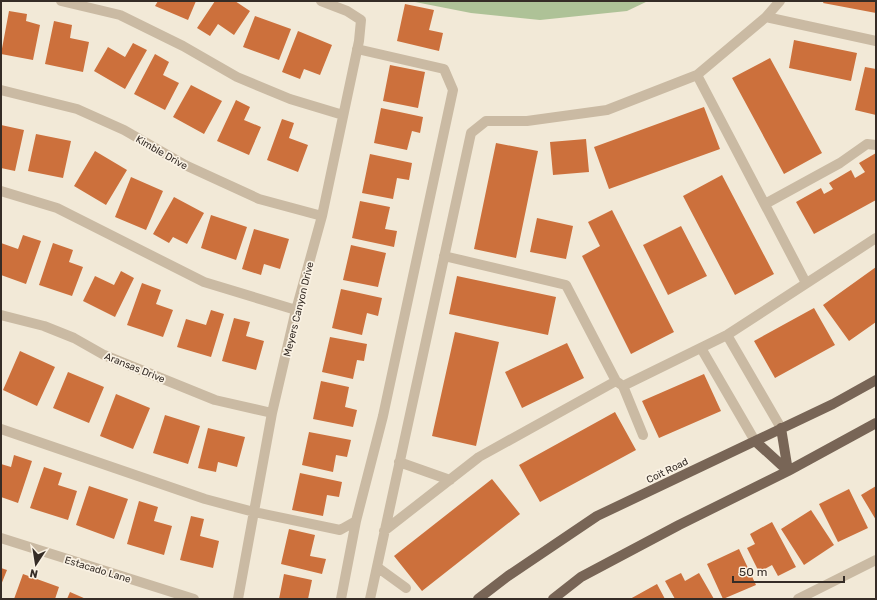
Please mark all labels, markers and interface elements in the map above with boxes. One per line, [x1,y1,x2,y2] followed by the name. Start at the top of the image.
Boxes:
[133,133,190,173] street label: Kimble Drive
[281,260,317,358] street label: Meyers Canyon Drive
[103,350,167,386] street label: Aransas Drive
[645,456,690,486] street label: Coit Road
[16,544,56,584] north arrow
[63,554,133,586] street label: Estacado Lane
[733,558,844,584] scale bar
[739,565,767,579] text: 50 m
[29,566,39,580] text: N

